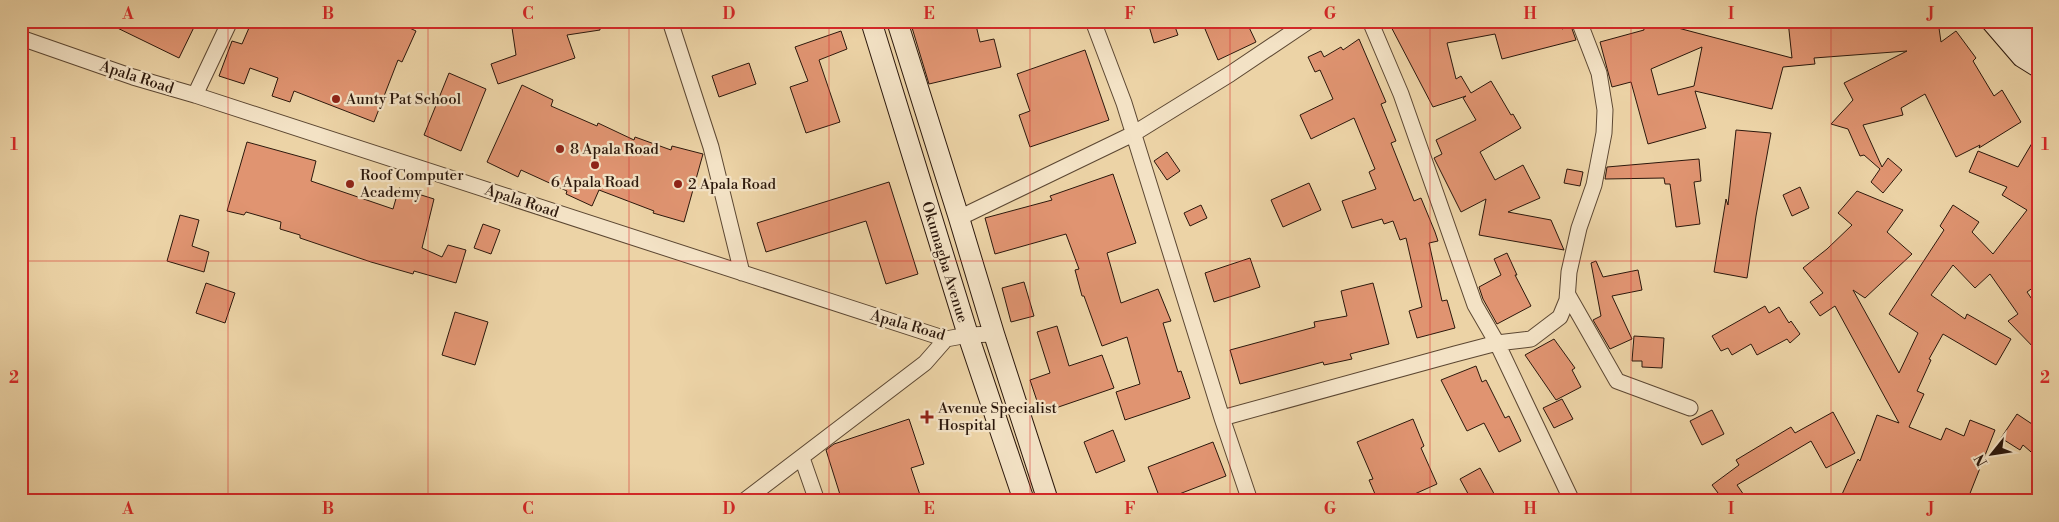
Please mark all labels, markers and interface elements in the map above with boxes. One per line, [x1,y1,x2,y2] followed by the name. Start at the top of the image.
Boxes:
[121,4,134,24] text: A
[322,4,334,24] text: B
[522,4,534,24] text: C
[723,4,736,24] text: D
[923,4,935,24] text: E
[1124,4,1136,24] text: F
[1324,4,1337,24] text: G
[1523,4,1537,24] text: H
[1728,4,1734,24] text: I
[1926,4,1934,24] text: J
[97,56,177,98] street label: Apala Road
[345,90,462,109] place label: Aunty Pat School
[330,93,342,105] marker: Aunty Pat School
[10,135,18,155] text: 1
[2041,135,2049,155] text: 1
[570,140,659,159] place label: 8 Apala Road
[554,143,566,155] marker: 8 Apala Road
[589,159,601,171] marker: 6 Apala Road
[359,166,464,202] place label: Roof Computer Academy
[551,173,640,192] place label: 6 Apala Road
[688,175,777,194] place label: 2 Apala Road
[344,178,356,190] marker: Roof Computer Academy
[672,178,684,190] marker: 2 Apala Road
[482,180,562,222] street label: Apala Road
[917,199,972,325] street label: Okumagba Avenue
[868,306,948,345] street label: Apala Road
[9,368,19,388] text: 2
[2040,368,2050,388] text: 2
[937,399,1058,435] place label: Avenue Specialist Hospital
[920,410,934,424] marker: Avenue Specialist Hospital
[1966,430,2016,480] north arrow
[1971,451,1992,469] text: N
[121,499,134,519] text: A
[322,499,334,519] text: B
[522,499,534,519] text: C
[723,499,736,519] text: D
[923,499,935,519] text: E
[1124,499,1136,519] text: F
[1324,499,1337,519] text: G
[1523,499,1537,519] text: H
[1728,499,1734,519] text: I
[1926,499,1934,519] text: J

